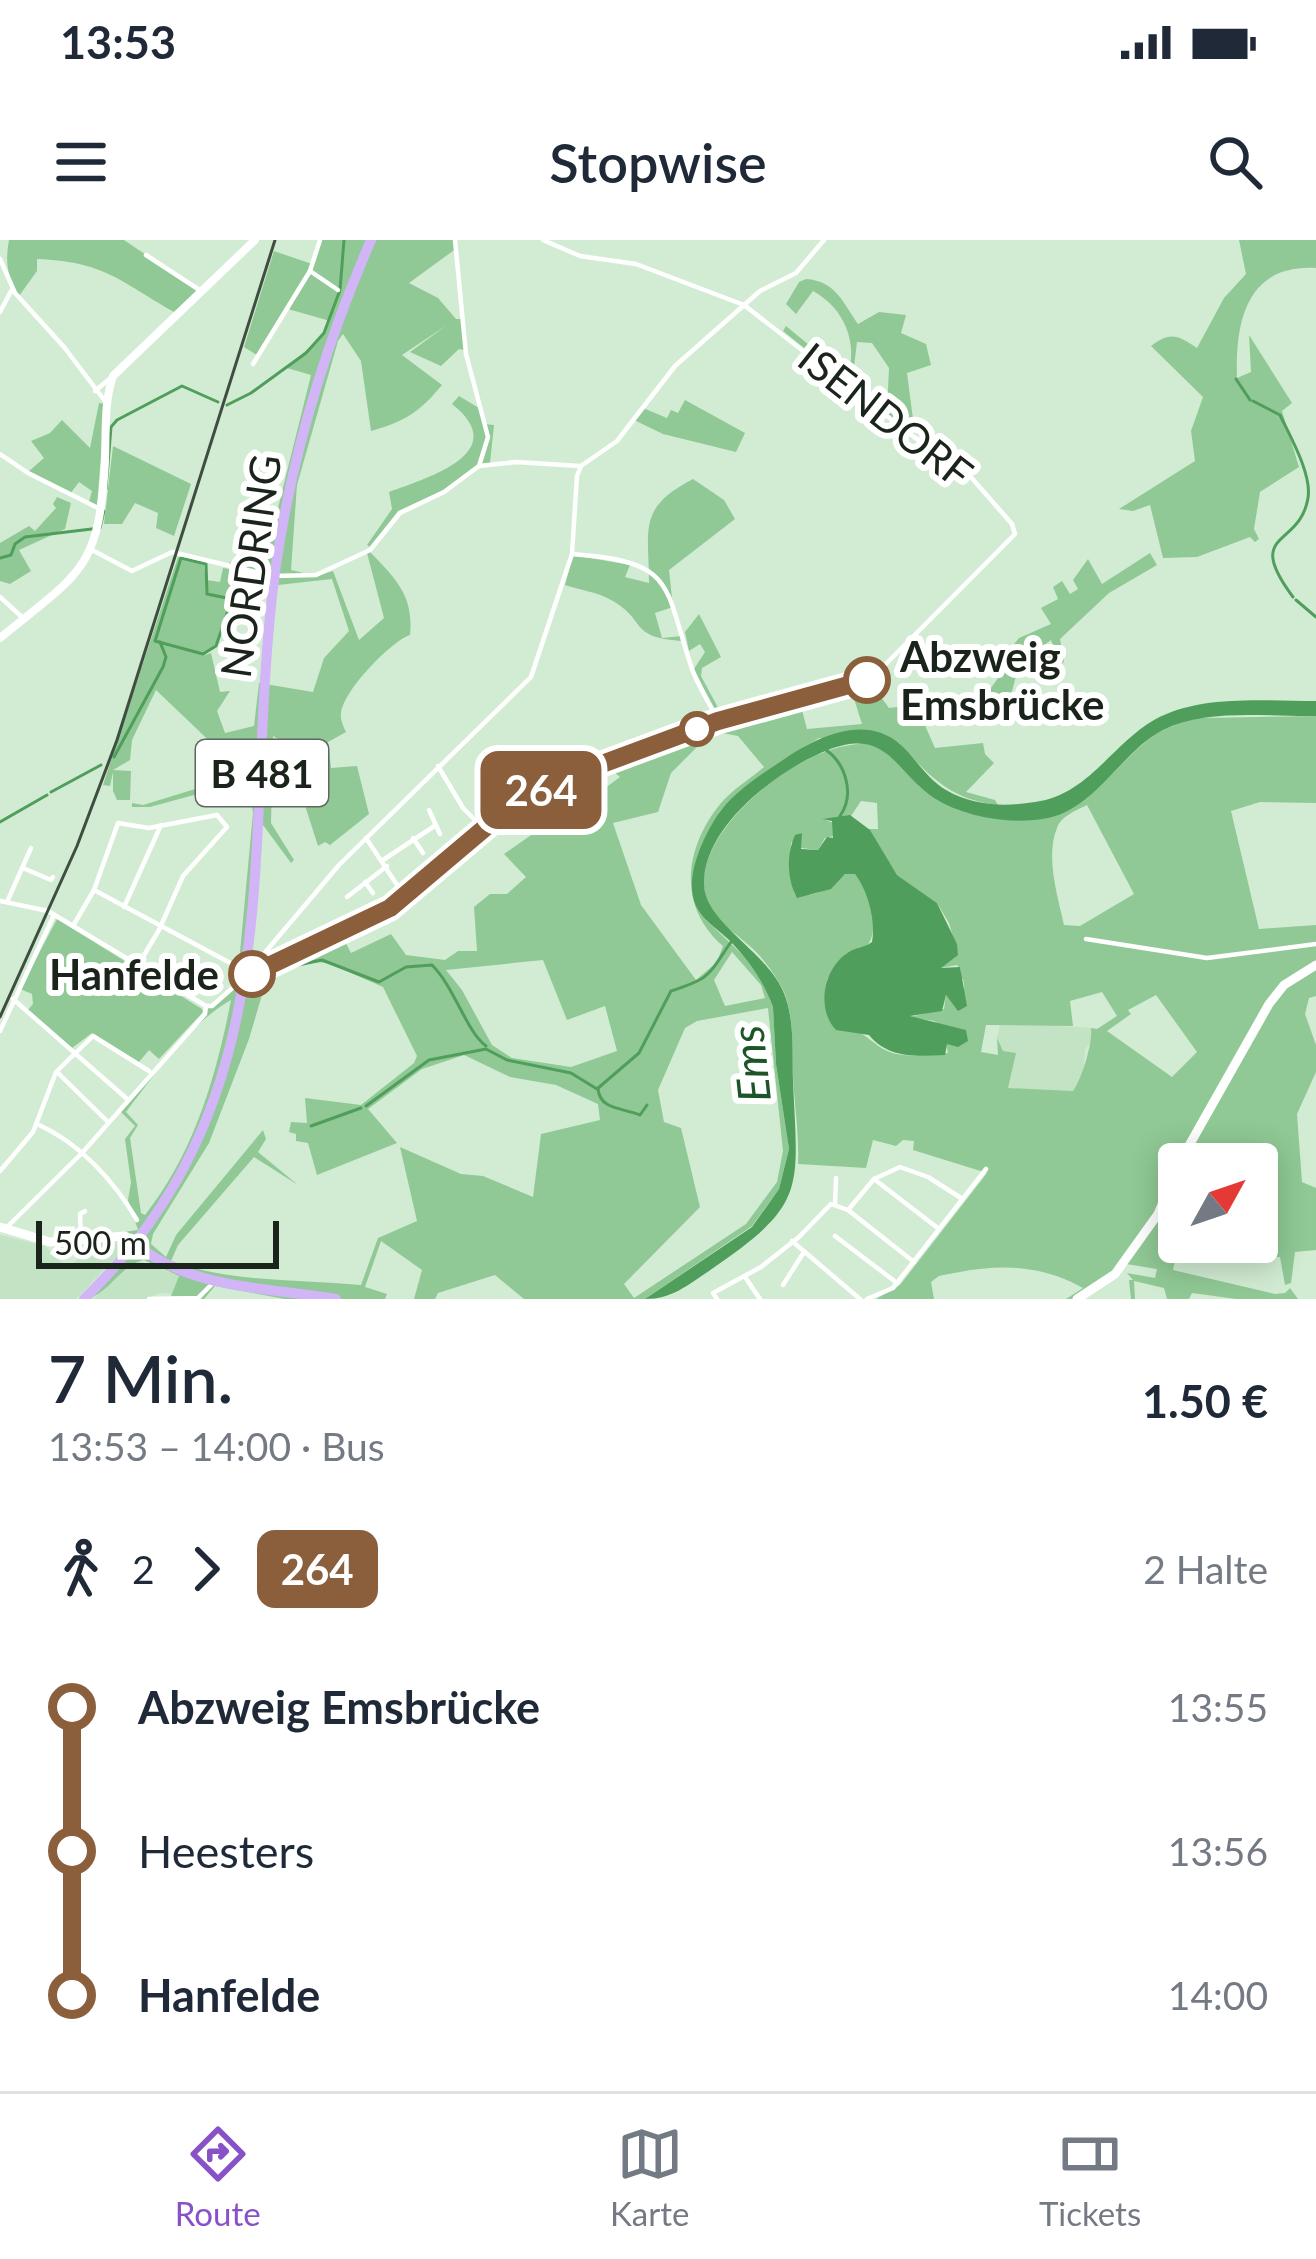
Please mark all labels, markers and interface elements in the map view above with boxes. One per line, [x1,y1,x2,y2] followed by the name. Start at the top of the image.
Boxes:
[60,15,176,69] text: 13:53
[48,129,114,195] icon: menu
[1202,129,1268,195] icon: search
[549,130,767,195] text: Stopwise
[789,332,983,498] street label: ISENDORF
[210,451,290,681] street label: NORDRING
[899,631,1105,729] place label: Abzweig Emsbrücke
[845,658,889,702] marker: Abzweig Emsbrücke
[681,713,713,745] unlabelled marker
[196,740,328,806] road number: B 481
[472,751,610,829] line badge: 264
[504,765,578,815] text: 264
[49,949,219,999] place label: Hanfelde
[230,952,274,996] marker: Hanfelde
[719,1023,781,1105] water label: Ems
[1158,1143,1278,1263] north arrow
[1158,1143,1278,1263] map controls
[36,1215,279,1268] scale bar
[54,1222,147,1262] text: 500 m
[48,1338,233,1417] text: 7 Min.
[1142,1374,1268,1428] text: 1.50 €
[48,1423,385,1469] text: 13:53 – 14:00 · Bus
[48,1536,114,1602] icon: walk
[173,1536,239,1602] icon: forward
[281,1544,354,1594] text: 264
[132,1546,155,1592] text: 2
[1143,1546,1268,1592] text: 2 Halte
[138,1680,540,1734] text: Abzweig Emsbrücke
[1168,1684,1268,1730] text: 13:55
[138,1824,314,1878] text: Heesters
[1168,1828,1268,1874] text: 13:56
[138,1968,320,2022] text: Hanfelde
[1168,1972,1268,2018] text: 14:00
[175,2121,261,2233] tab: Route
[610,2121,689,2233] tab: Karte
[1039,2121,1141,2233] tab: Tickets

